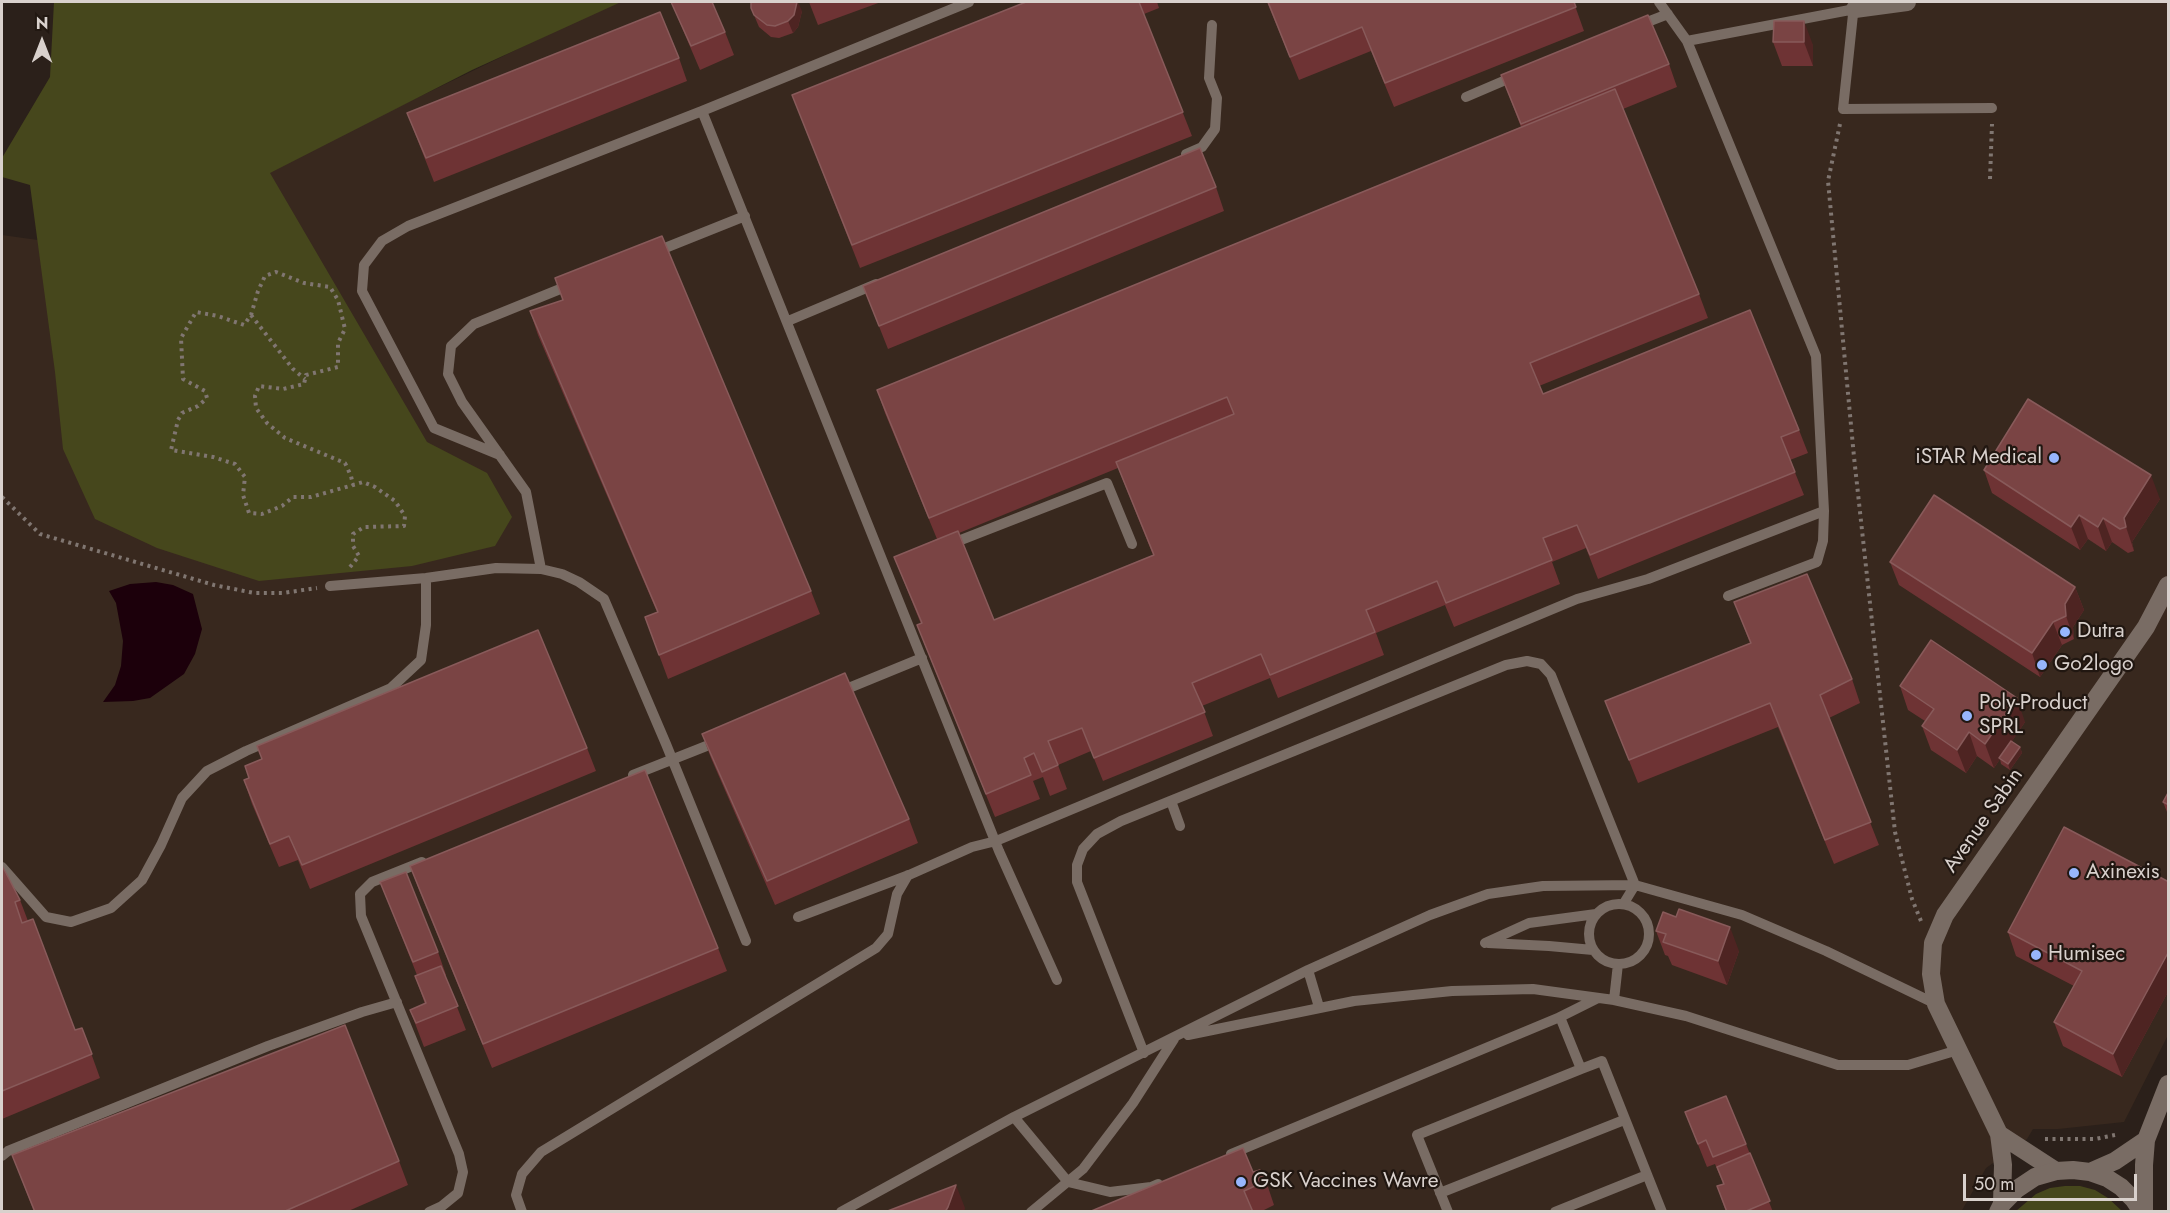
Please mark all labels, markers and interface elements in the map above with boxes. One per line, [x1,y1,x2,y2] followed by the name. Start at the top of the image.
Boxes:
[12,12,72,72] north arrow
[36,12,48,35] text: N
[1915,445,2042,471] place label: iSTAR Medical
[2047,451,2061,465] marker: iSTAR Medical
[2077,619,2125,645] place label: Dutra
[2058,625,2072,639] marker: Dutra
[2054,652,2133,678] place label: Go2logo
[2035,658,2049,672] marker: Go2logo
[1979,691,2087,741] place label: Poly-Product SPRL
[1960,709,1974,723] marker: Poly-Product SPRL
[1939,764,2029,878] street label: Avenue Sabin
[2086,860,2159,886] place label: Axinexis
[2067,866,2081,880] marker: Axinexis
[2048,942,2125,968] place label: Humisec
[2029,948,2043,962] marker: Humisec
[1966,1162,2140,1200] scale bar
[1253,1169,1439,1195] place label: GSK Vaccines Wavre
[1974,1171,2014,1197] text: 50 m
[1234,1175,1248,1189] marker: GSK Vaccines Wavre

